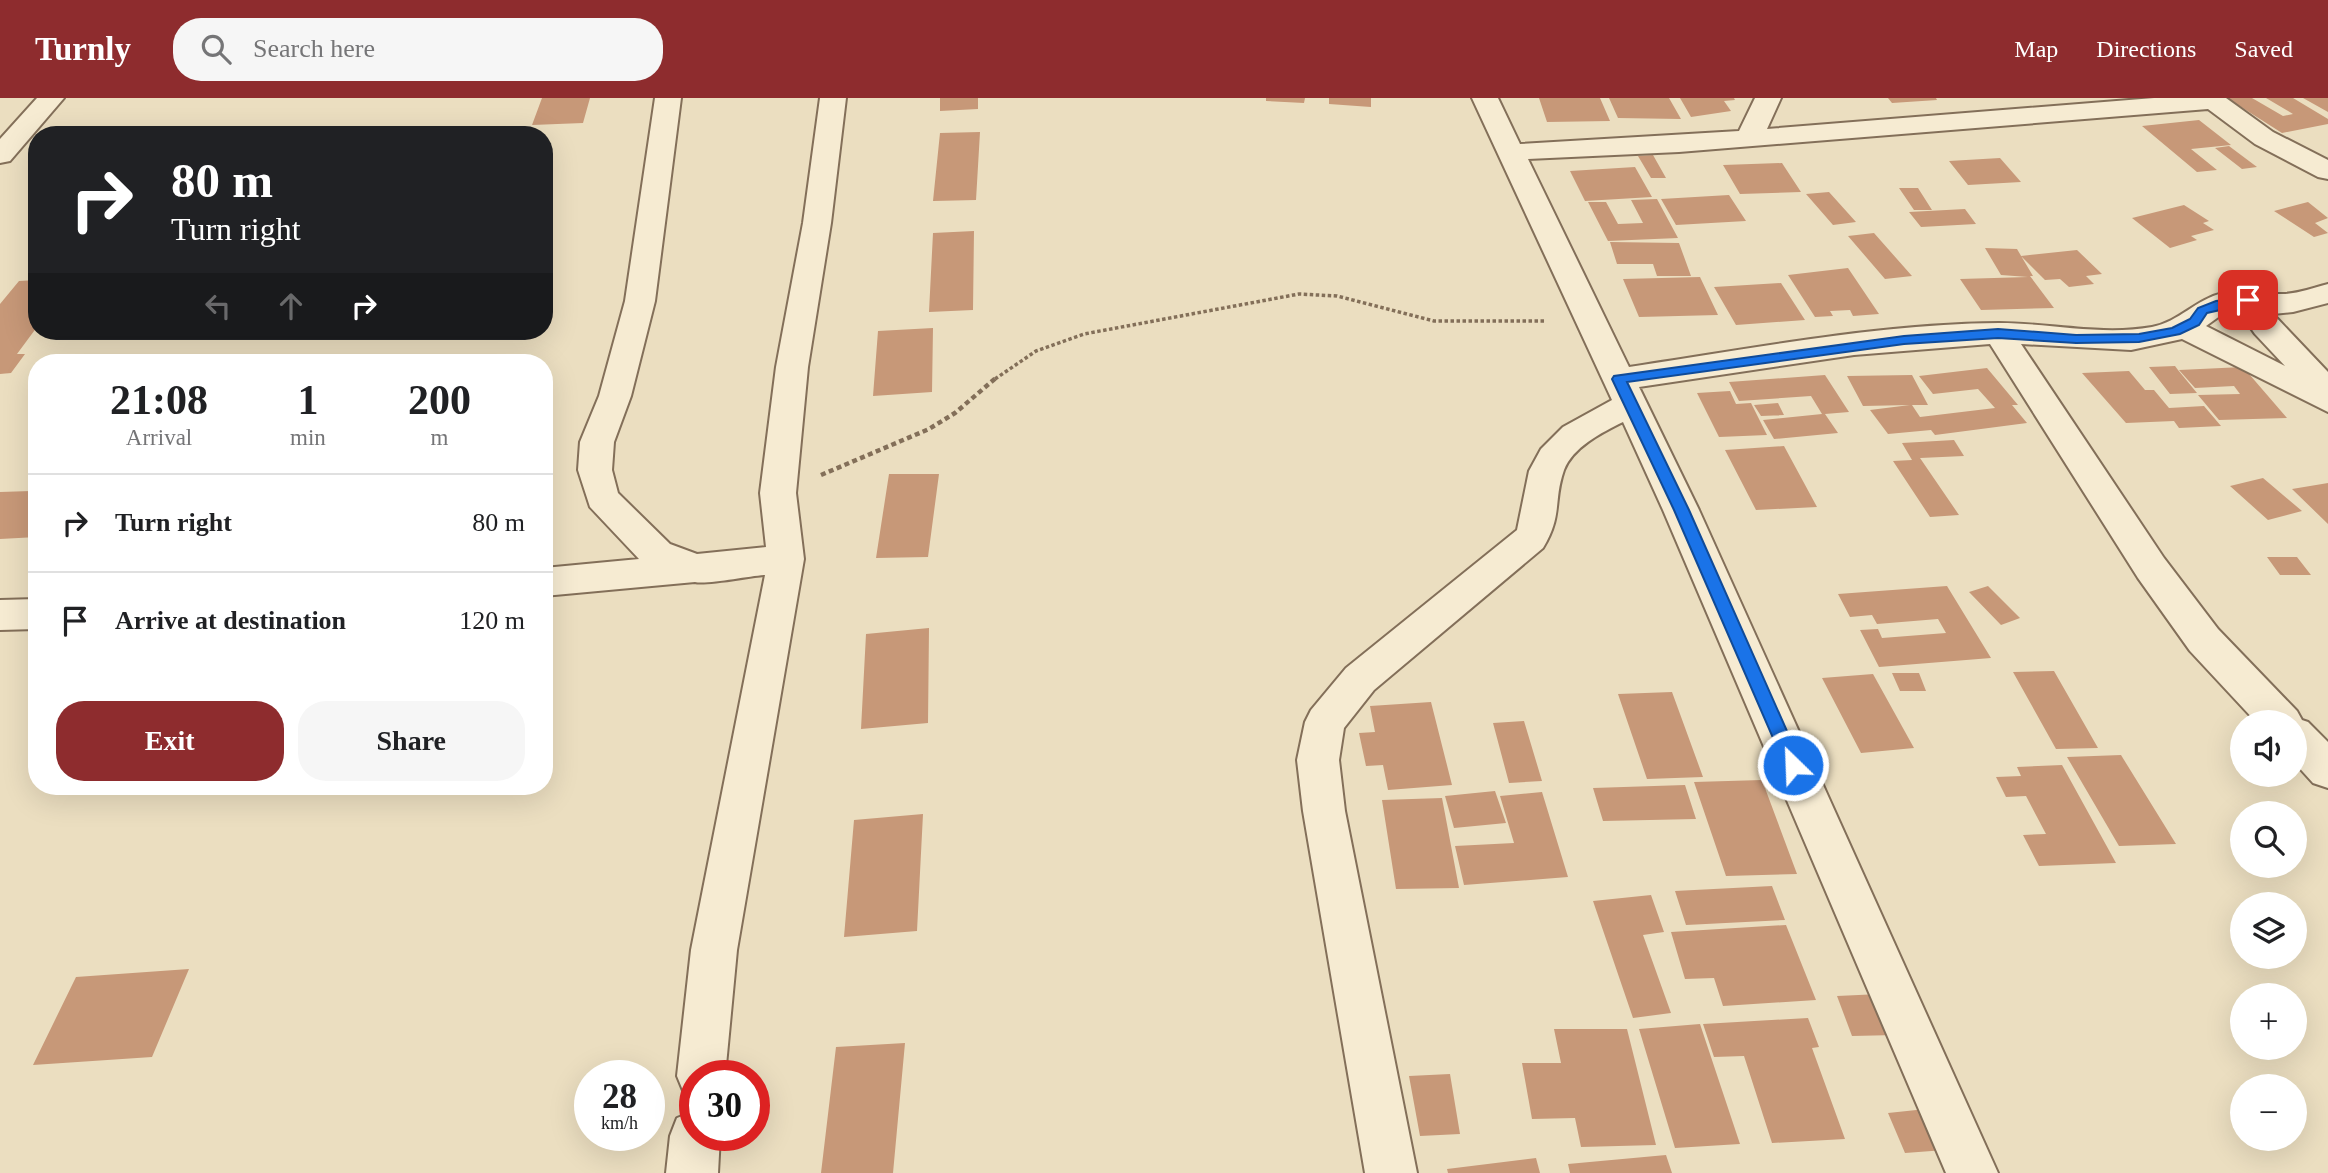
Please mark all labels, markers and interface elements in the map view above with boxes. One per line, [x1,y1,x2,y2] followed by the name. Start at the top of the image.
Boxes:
[173,18,663,81] search box
[197,30,235,68] icon: search
[35,31,131,67] text: Turnly
[253,34,375,63] text: Search here
[2014,36,2058,62] text: Map
[2096,36,2196,62] text: Directions
[2234,36,2293,62] text: Saved
[171,153,273,208] text: 80 m
[56,154,147,245] icon: right
[171,211,301,247] text: Turn right
[2218,270,2278,330] pin
[2229,281,2267,319] icon: arrive
[199,287,237,325] icon: left
[272,287,310,325] icon: ahead
[345,287,383,325] icon: right
[110,377,208,423] text: 21:08
[297,377,318,423] text: 1
[408,377,471,423] text: 200
[126,425,192,450] text: Arrival
[290,425,326,450] text: min
[430,425,448,450] text: m
[56,504,94,542] icon: right
[115,508,232,537] text: Turn right
[472,508,525,537] text: 80 m
[56,602,94,640] icon: arrive
[115,606,346,635] text: Arrive at destination
[459,606,525,635] text: 120 m
[56,701,284,781] button: Exit
[298,701,525,781] button: Share
[2230,710,2307,1151] map controls
[2230,710,2307,787] button: sound
[1756,728,1830,802] position arrow
[2230,801,2307,878] button: search
[2230,892,2307,969] button: layers
[2230,983,2307,1060] button: +
[679,1060,770,1151] speed limit sign: 30
[2230,1074,2307,1151] button: −
[602,1077,637,1116] text: 28
[601,1113,638,1133] text: km/h

